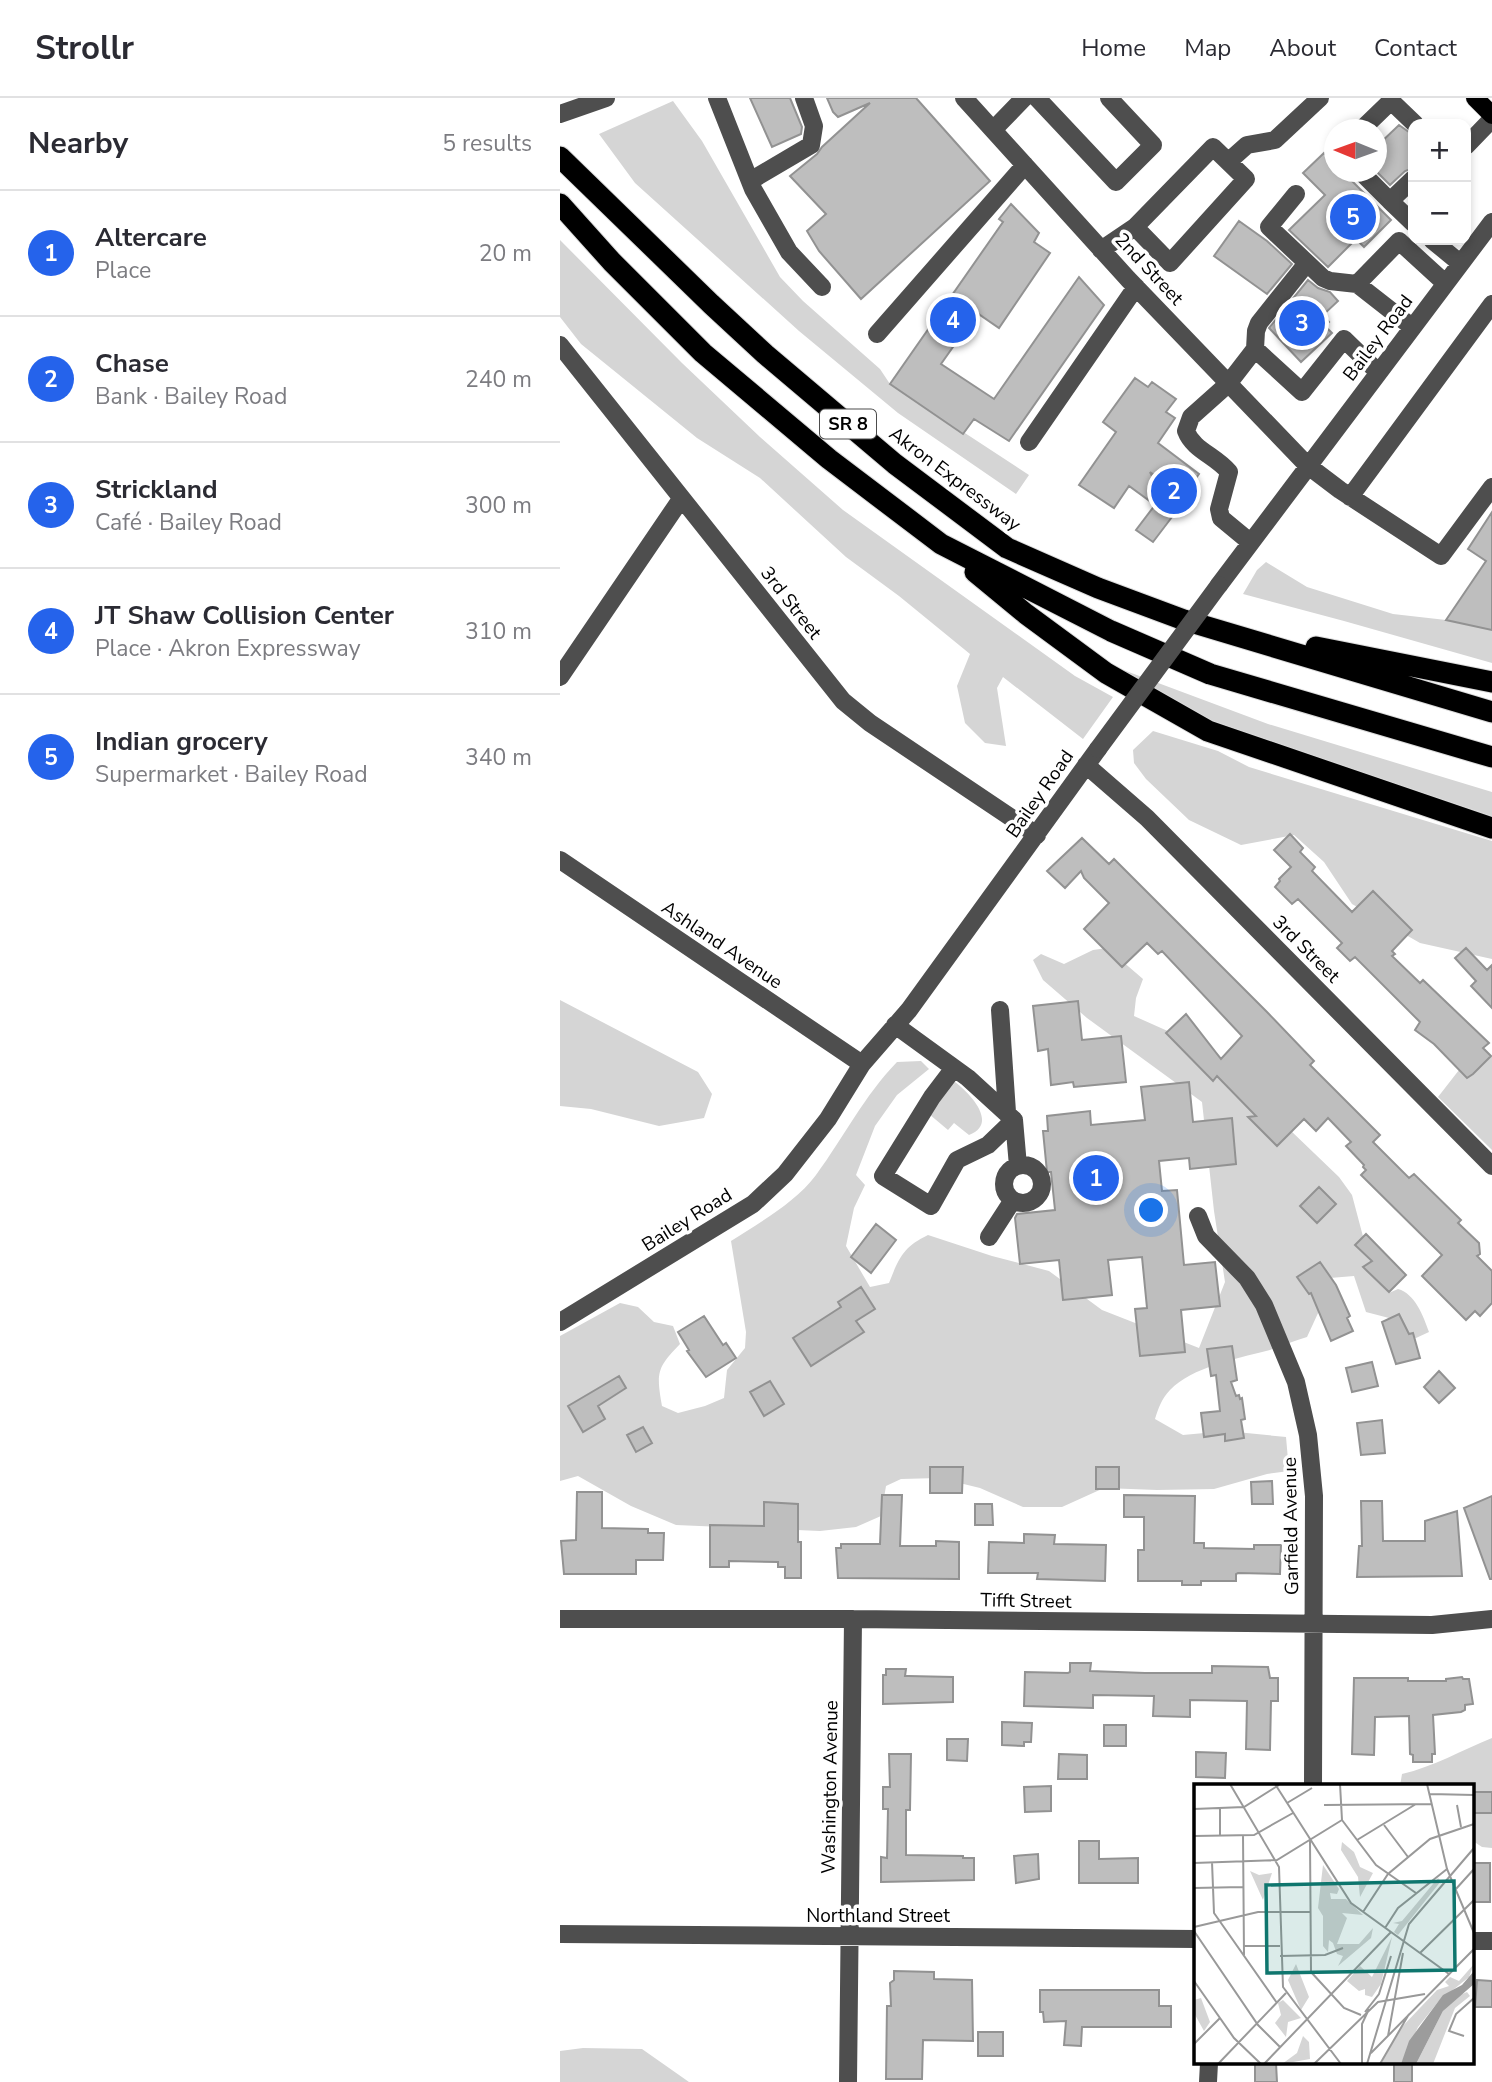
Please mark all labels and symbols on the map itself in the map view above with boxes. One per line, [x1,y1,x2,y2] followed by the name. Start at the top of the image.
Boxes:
[1324,119,1387,182] north arrow
[1330,191,1376,243] pin: 5
[1109,227,1189,311] street label: 2nd Street
[1337,290,1419,386] street label: Bailey Road
[930,294,976,346] pin: 4
[1279,297,1325,349] pin: 3
[820,410,876,438] road number: SR 8
[884,421,1026,537] street label: Akron Expressway
[1151,465,1197,517] pin: 2
[754,561,828,645] street label: 3rd Street
[1000,745,1080,843] street label: Bailey Road
[656,895,788,995] street label: Ashland Avenue
[1266,909,1346,989] street label: 3rd Street
[1073,1152,1119,1204] pin: 1
[637,1182,737,1258] street label: Bailey Road
[1134,1193,1168,1227] your location
[1277,1457,1305,1595] street label: Garfield Avenue
[980,1587,1072,1615] street label: Tifft Street
[815,1700,845,1874] street label: Washington Avenue
[1194,1784,1474,2064] inset map
[806,1903,950,1929] street label: Northland Street

